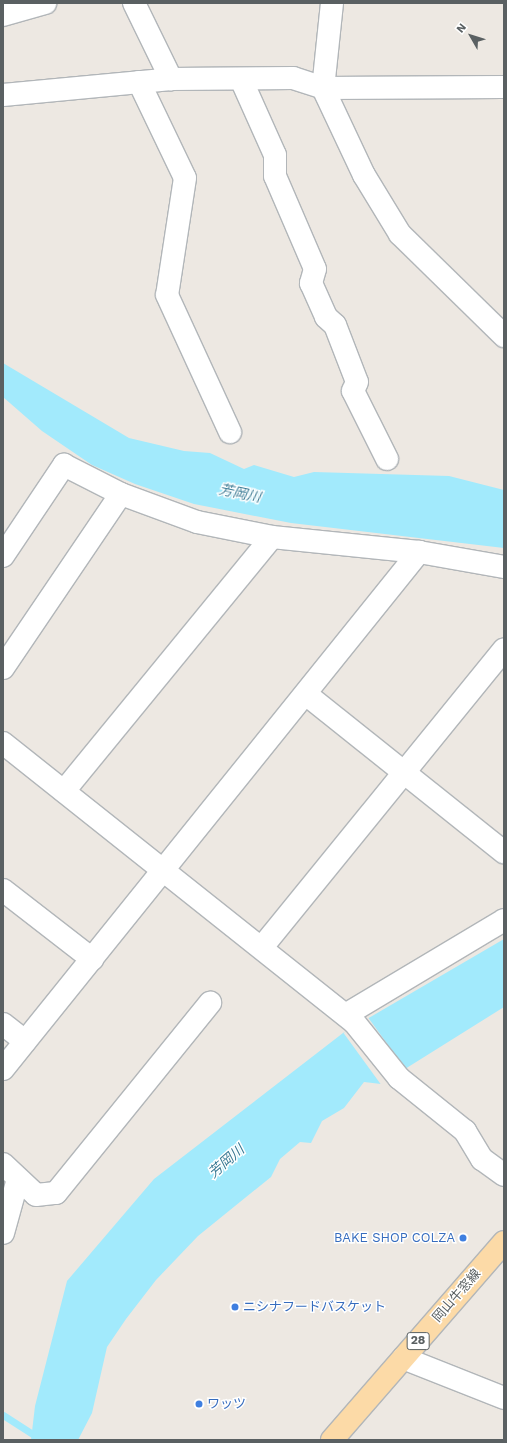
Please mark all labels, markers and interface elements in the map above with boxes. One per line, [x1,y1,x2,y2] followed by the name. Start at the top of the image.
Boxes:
[451,16,491,56] north arrow
[454,21,469,35] text: N
[218,480,262,506] water label: 芳岡川
[205,1141,247,1181] water label: 芳岡川
[334,1230,455,1246] place label: BAKE SHOP COLZA
[458,1233,468,1243] marker: BAKE SHOP COLZA
[430,1266,484,1326] street label: 岡山牛窓線
[243,1299,386,1315] place label: ニシナフードバスケット
[230,1302,240,1312] marker: ニシナフードバスケット
[406,1331,430,1351] road number: 28
[207,1396,246,1412] place label: ワッツ
[194,1399,204,1409] marker: ワッツ

